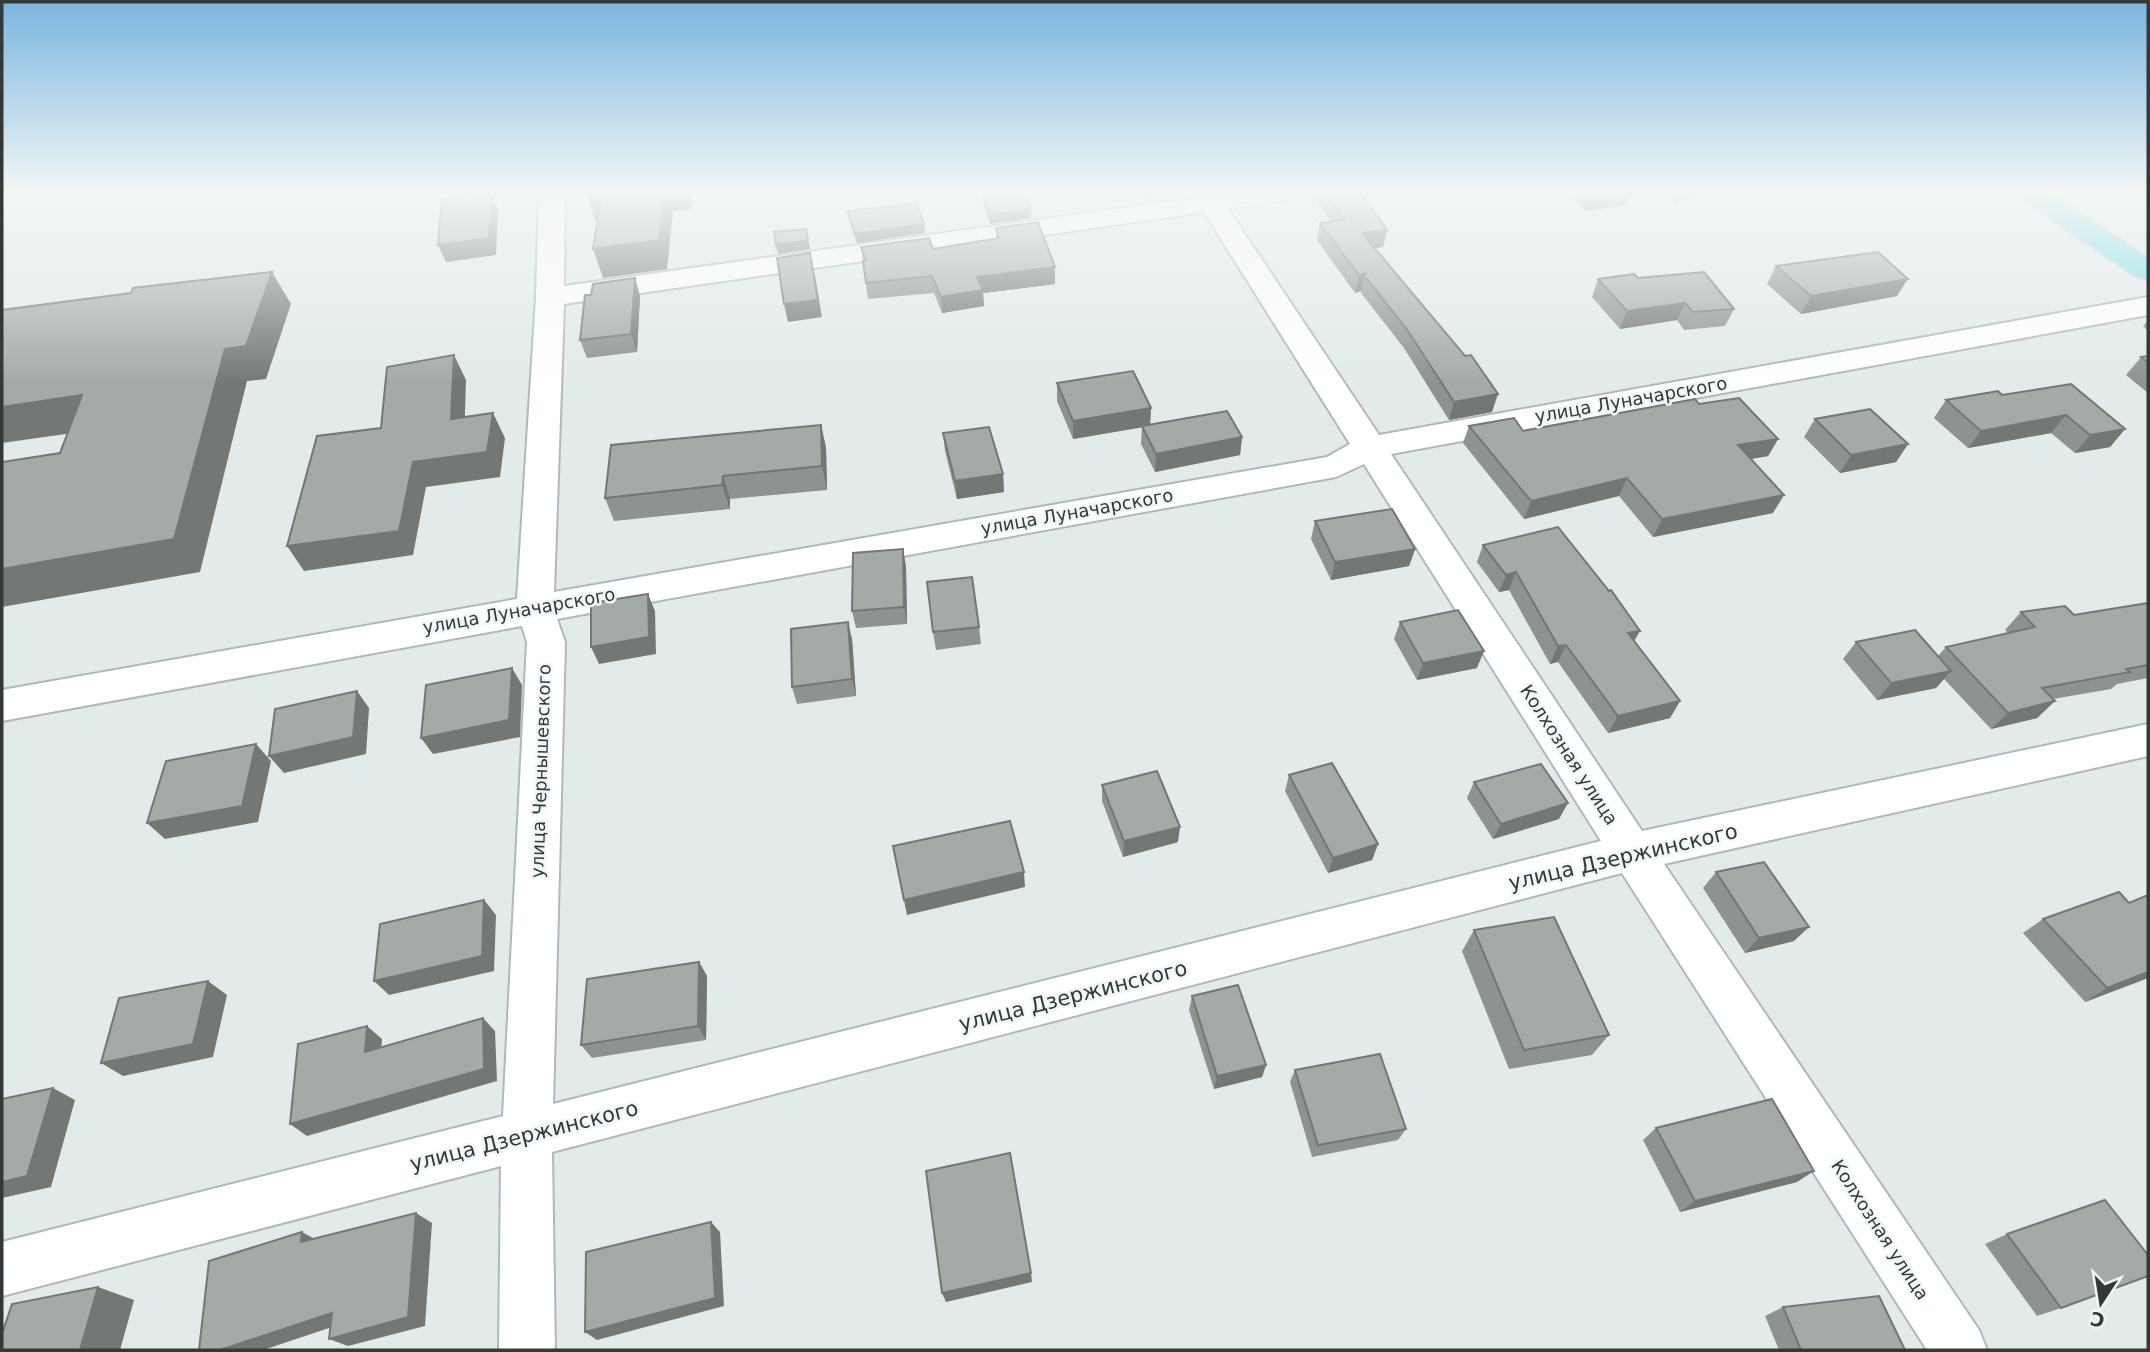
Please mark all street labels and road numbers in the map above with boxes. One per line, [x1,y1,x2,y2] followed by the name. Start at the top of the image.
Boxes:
[1533,372,1729,427] street label: улица Луначарского
[979,484,1175,539] street label: улица Луначарского
[421,583,617,638] street label: улица Луначарского
[526,664,555,878] street label: улица Чернышевского
[1516,681,1623,829] street label: Колхозная улица
[1506,819,1740,895] street label: улица Дзержинского
[956,956,1190,1036] street label: улица Дзержинского
[407,1096,641,1176] street label: улица Дзержинского
[1827,1156,1934,1304] street label: Колхозная улица

